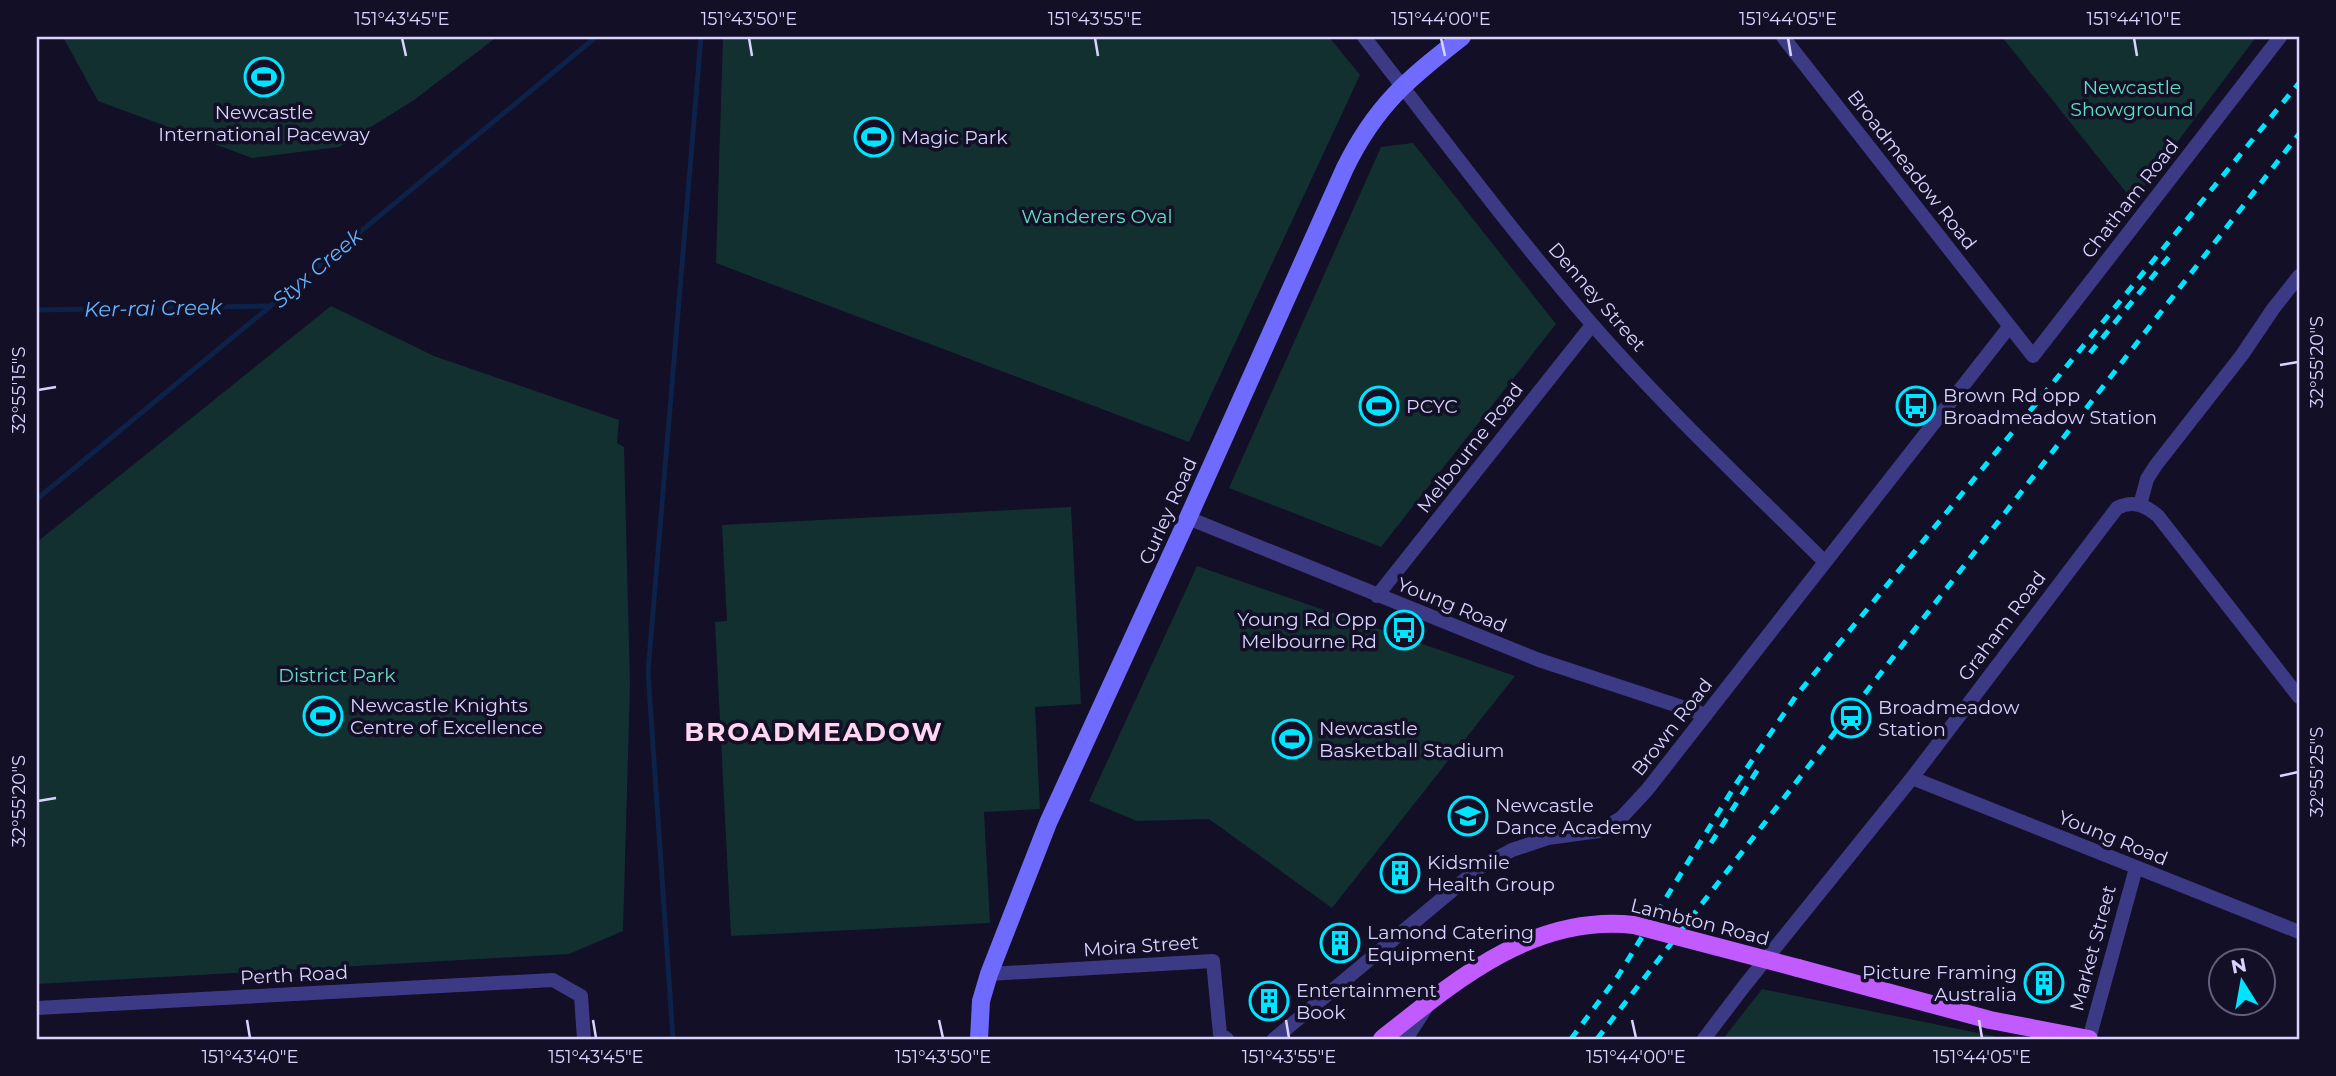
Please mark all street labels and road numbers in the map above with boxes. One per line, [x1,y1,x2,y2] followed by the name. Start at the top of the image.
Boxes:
[1843,86,1981,254] street label: Broadmeadow Road
[2077,135,2183,263] street label: Chatham Road
[1543,238,1651,356] street label: Denney Street
[1412,378,1528,518] street label: Melbourne Road
[1134,454,1202,568] street label: Curley Road
[1953,567,2051,685] street label: Graham Road
[1394,573,1510,637] street label: Young Road
[1627,674,1717,780] street label: Brown Road
[2055,806,2171,870] street label: Young Road
[2065,882,2121,1013] street label: Market Street
[1628,894,1772,950] street label: Lambton Road
[1083,930,1200,962] street label: Moira Street
[239,961,349,989] street label: Perth Road

